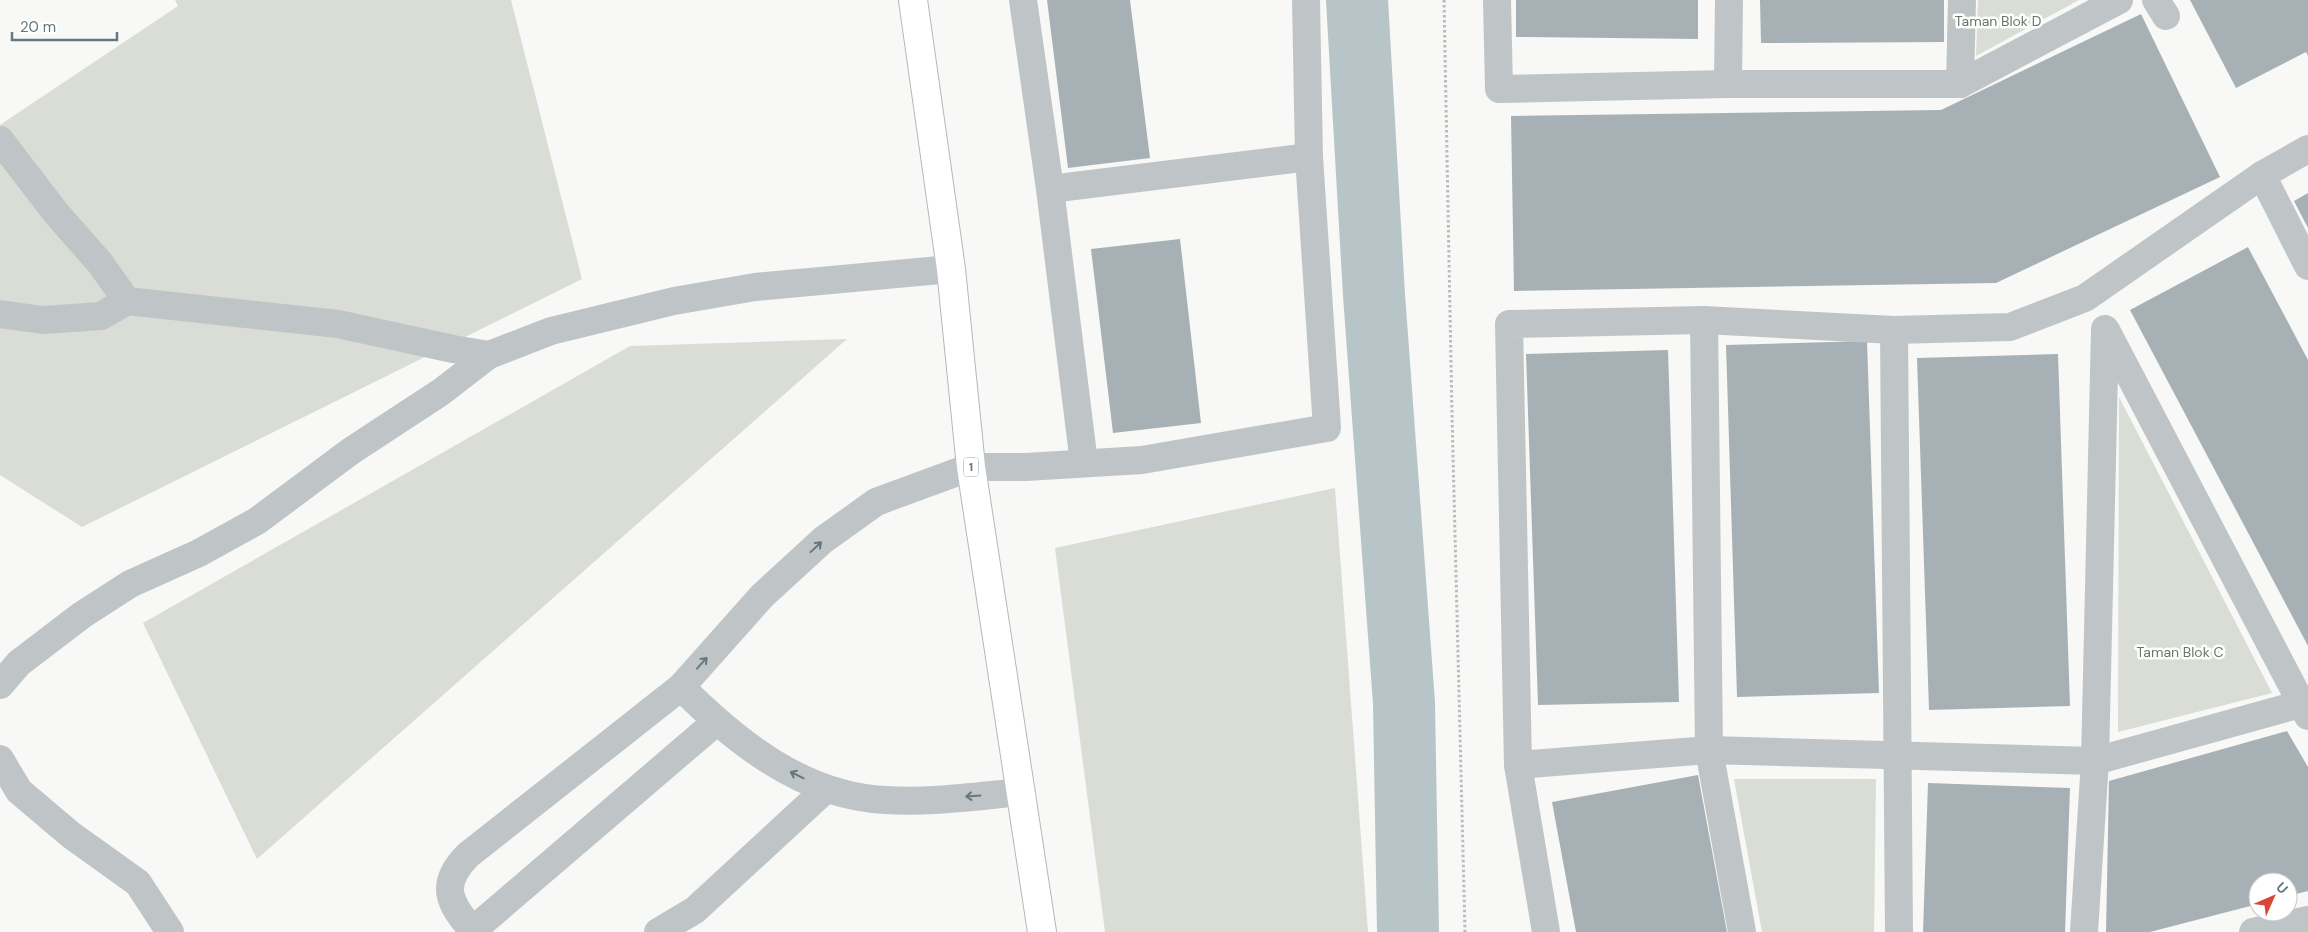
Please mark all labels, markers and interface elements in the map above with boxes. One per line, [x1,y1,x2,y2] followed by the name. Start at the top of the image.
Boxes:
[12,10,118,42] scale bar
[1955,12,2041,30] park label: Taman Blok D
[20,17,56,37] text: 20 m
[964,458,978,477] road number: 1
[809,541,822,553] one-way arrow
[2137,643,2223,661] park label: Taman Blok C
[696,656,708,669] one-way arrow
[790,770,805,780] one-way arrow
[965,791,981,801] one-way arrow
[2248,872,2298,922] north arrow
[2272,878,2292,898] text: U

